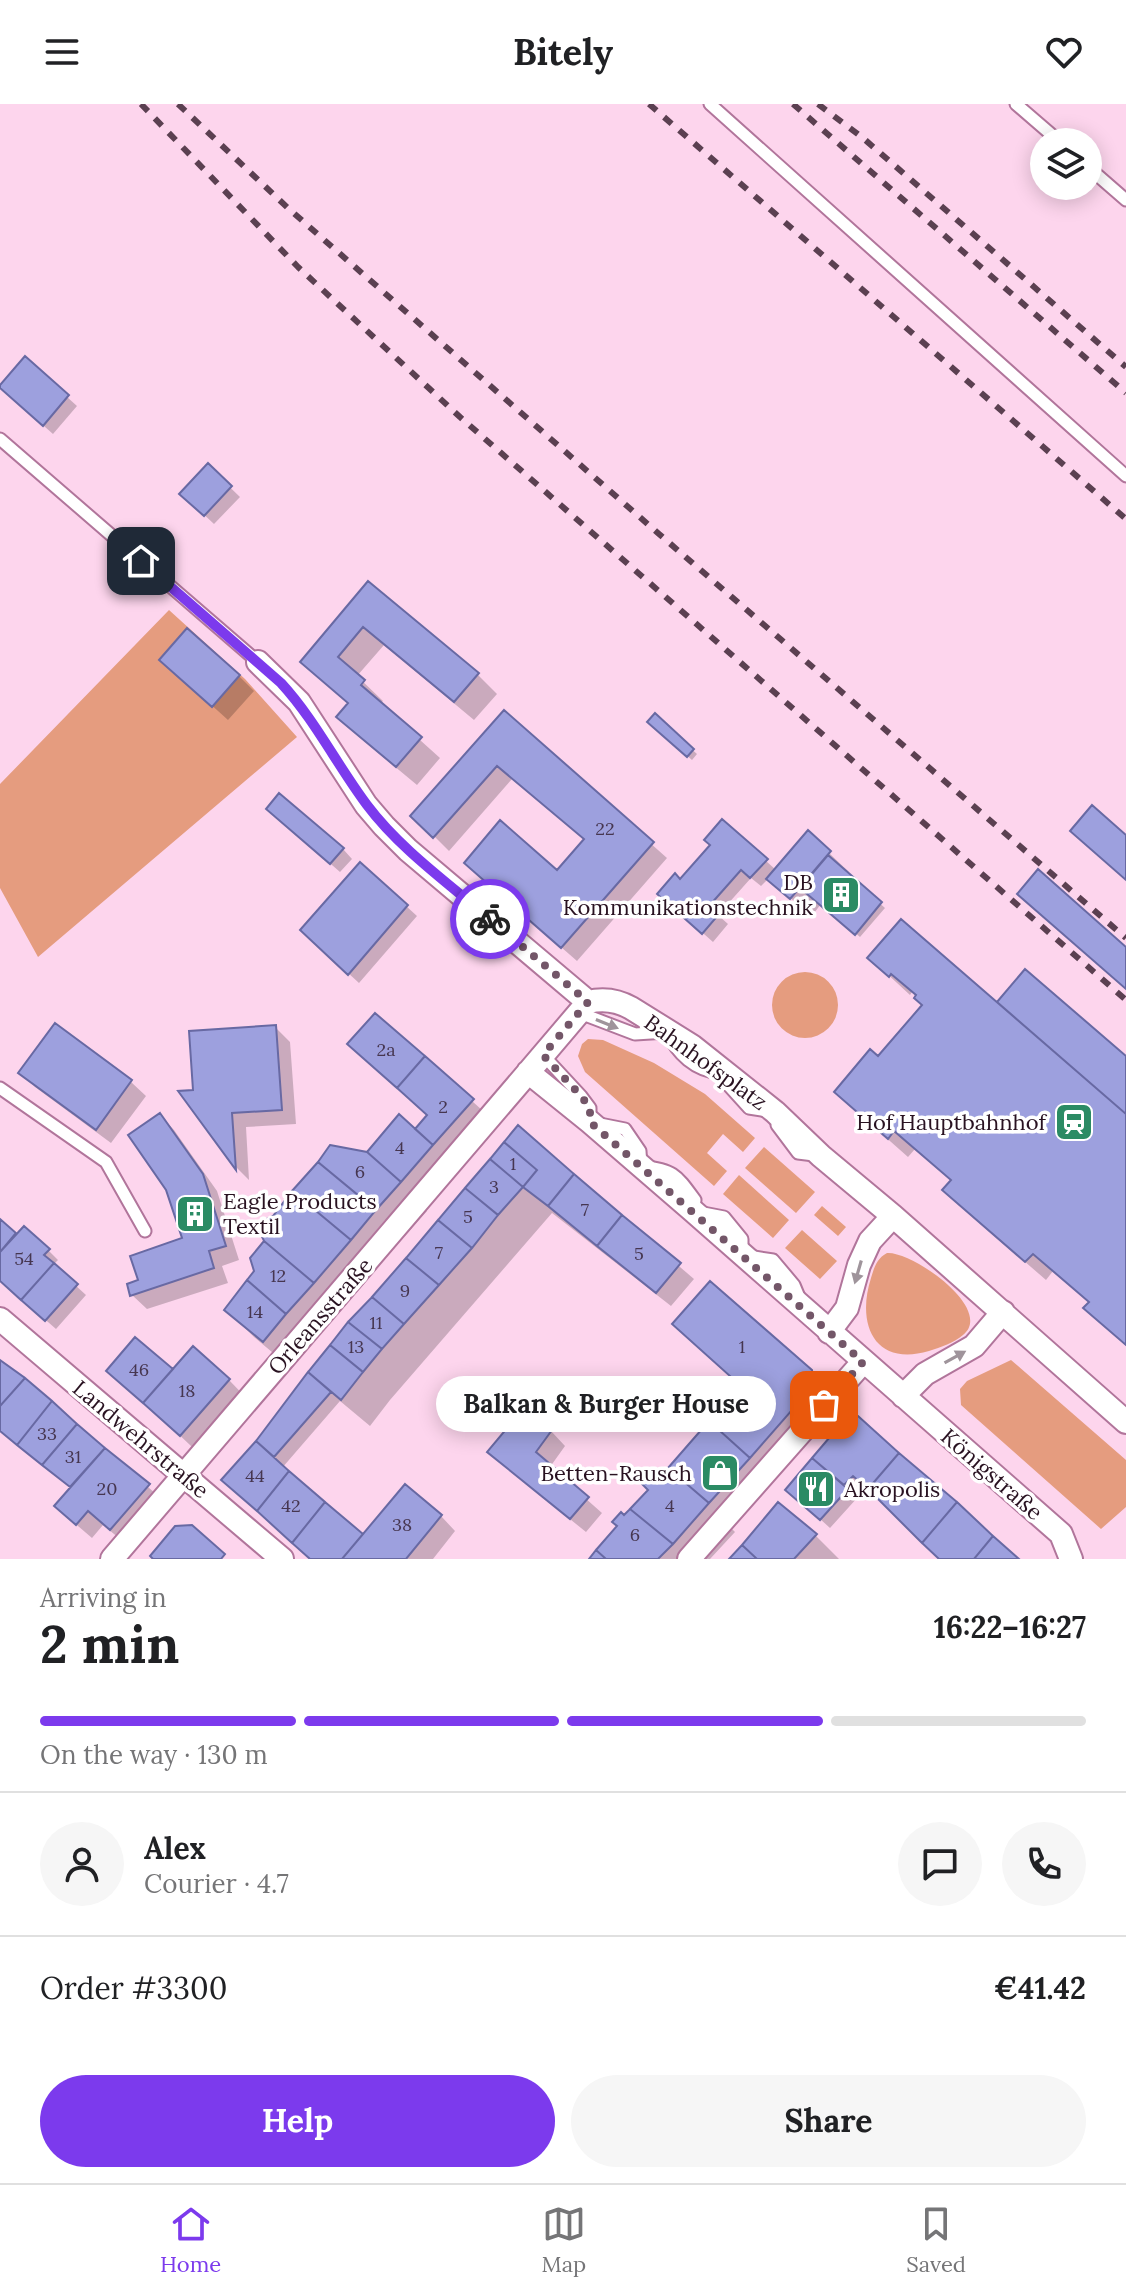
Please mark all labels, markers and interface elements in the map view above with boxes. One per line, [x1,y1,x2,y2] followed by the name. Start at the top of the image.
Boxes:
[513,29,613,75] text: Bitely
[40,30,84,74] icon: menu
[1042,30,1086,74] icon: heart
[1030,128,1102,200] map controls
[1030,128,1102,200] button: layers
[107,527,175,595] pin
[119,539,163,583] icon: home
[595,817,615,840] house number: 22
[563,868,813,921] place label: DB Kommunikationstechnik
[820,874,862,916] building icon: DB Kommunikationstechnik
[450,879,530,959] courier
[468,897,512,941] icon: bike
[639,1008,773,1116] street label: Bahnhofsplatz
[595,1017,619,1030] one-way arrow
[377,1038,395,1061] house number: 2a
[438,1095,448,1118] house number: 2
[1053,1101,1095,1143] station icon: Hof Hauptbahnhof
[856,1108,1048,1136] place label: Hof Hauptbahnhof
[395,1136,405,1159] house number: 4
[510,1152,516,1175] house number: 1
[355,1160,365,1183] house number: 6
[489,1175,499,1198] house number: 3
[223,1187,377,1240] place label: Eagle Products Textil
[174,1193,216,1235] building icon: Eagle Products Textil
[581,1198,589,1221] house number: 7
[463,1205,473,1228] house number: 5
[435,1241,443,1264] house number: 7
[634,1242,644,1265] house number: 5
[14,1247,34,1270] house number: 54
[262,1252,379,1380] street label: Orleansstraße
[851,1260,864,1284] one-way arrow
[270,1264,286,1287] house number: 12
[400,1279,410,1302] house number: 9
[247,1300,263,1323] house number: 14
[369,1311,383,1334] house number: 11
[348,1335,364,1358] house number: 13
[739,1335,745,1358] house number: 1
[944,1350,967,1364] one-way arrow
[129,1358,149,1381] house number: 46
[790,1371,858,1439] pin
[67,1374,215,1504] street label: Landwehrstraße
[436,1377,776,1433] callout: Balkan & Burger House
[179,1379,195,1402] house number: 18
[802,1383,846,1427] icon: bag
[463,1387,749,1420] text: Balkan & Burger House
[37,1422,57,1445] house number: 33
[935,1422,1049,1526] street label: Königstraße
[65,1445,81,1468] house number: 31
[699,1452,741,1494] shop icon: Betten-Rausch
[540,1459,692,1487] place label: Betten-Rausch
[245,1464,265,1487] house number: 44
[795,1468,837,1510] restaurant icon: Akropolis
[843,1475,940,1503] place label: Akropolis
[97,1477,117,1500] house number: 20
[281,1494,301,1517] house number: 42
[665,1494,675,1517] house number: 4
[392,1513,412,1536] house number: 38
[630,1523,640,1546] house number: 6
[40,1581,167,1614] text: Arriving in
[934,1608,1086,1646] text: 16:22–16:27
[40,1611,179,1677] text: 2 min
[40,1738,268,1771] text: On the way · 130 m
[40,1822,124,1906] button: person
[898,1822,982,1906] button: chat
[1002,1822,1086,1906] button: phone
[144,1829,206,1867] text: Alex
[144,1867,289,1900] text: Courier · 4.7
[40,1969,227,2007] text: Order #3300
[994,1969,1086,2007] text: €41.42
[40,2075,555,2167] button: Help
[571,2075,1086,2167] button: Share
[160,2202,221,2278] tab: Home
[541,2202,586,2278] tab: Map
[906,2202,966,2278] tab: Saved

